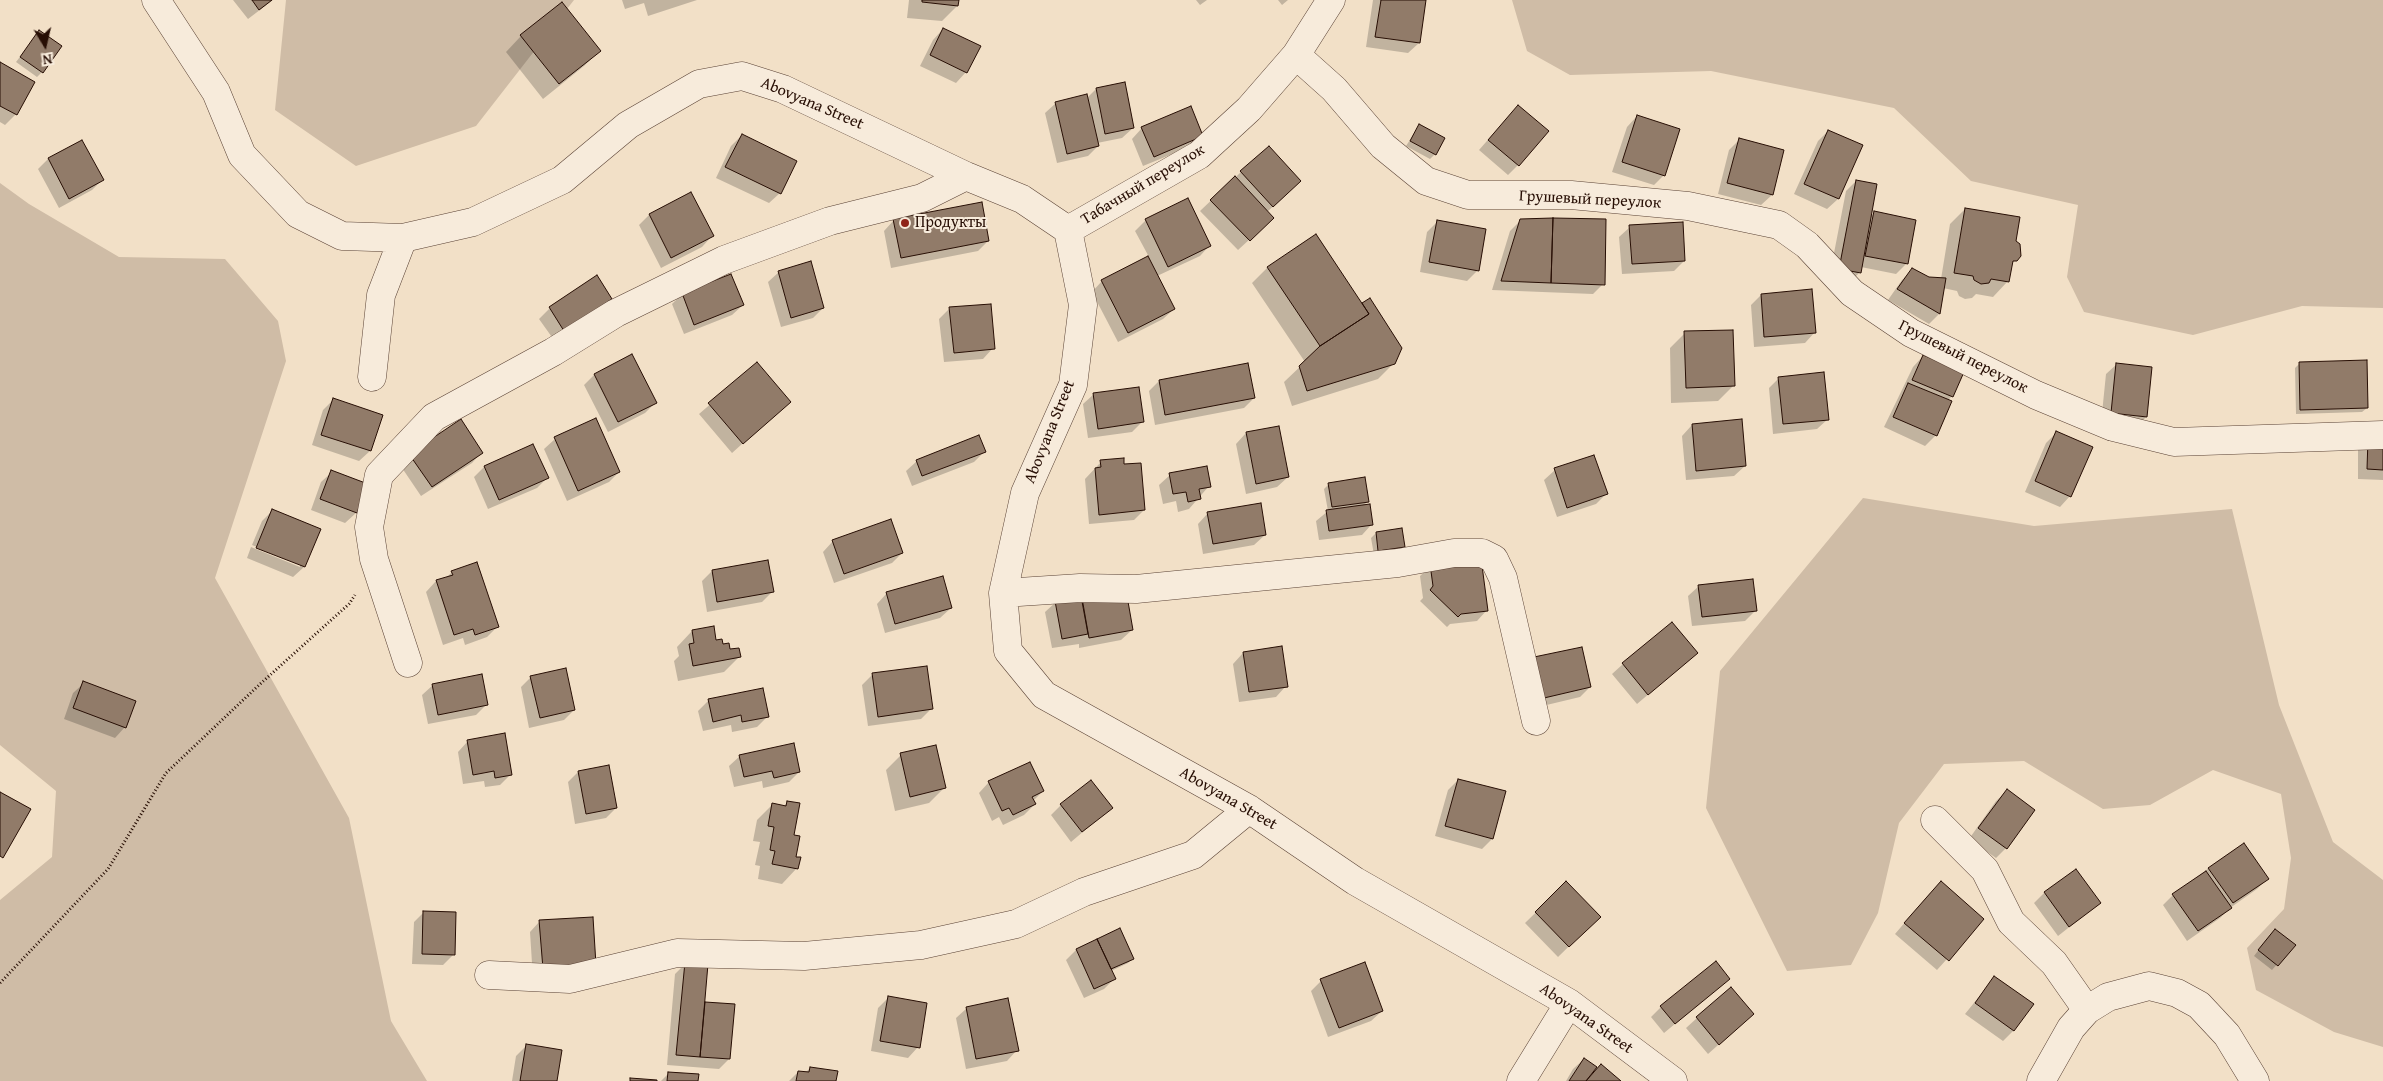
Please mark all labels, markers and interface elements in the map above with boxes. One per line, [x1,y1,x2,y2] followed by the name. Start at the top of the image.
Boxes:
[20,20,70,70] north arrow
[41,49,54,70] text: N
[758,74,866,134] street label: Abovyana Street
[1078,141,1208,229] street label: Табачный переулок
[1518,187,1662,213] street label: Грушевый переулок
[915,213,986,233] place label: Продукты
[899,217,911,229] marker: Продукты
[1895,316,2031,398] street label: Грушевый переулок
[1021,378,1079,486] street label: Abovyana Street
[1176,763,1280,835] street label: Abovyana Street
[1536,980,1636,1058] street label: Abovyana Street

